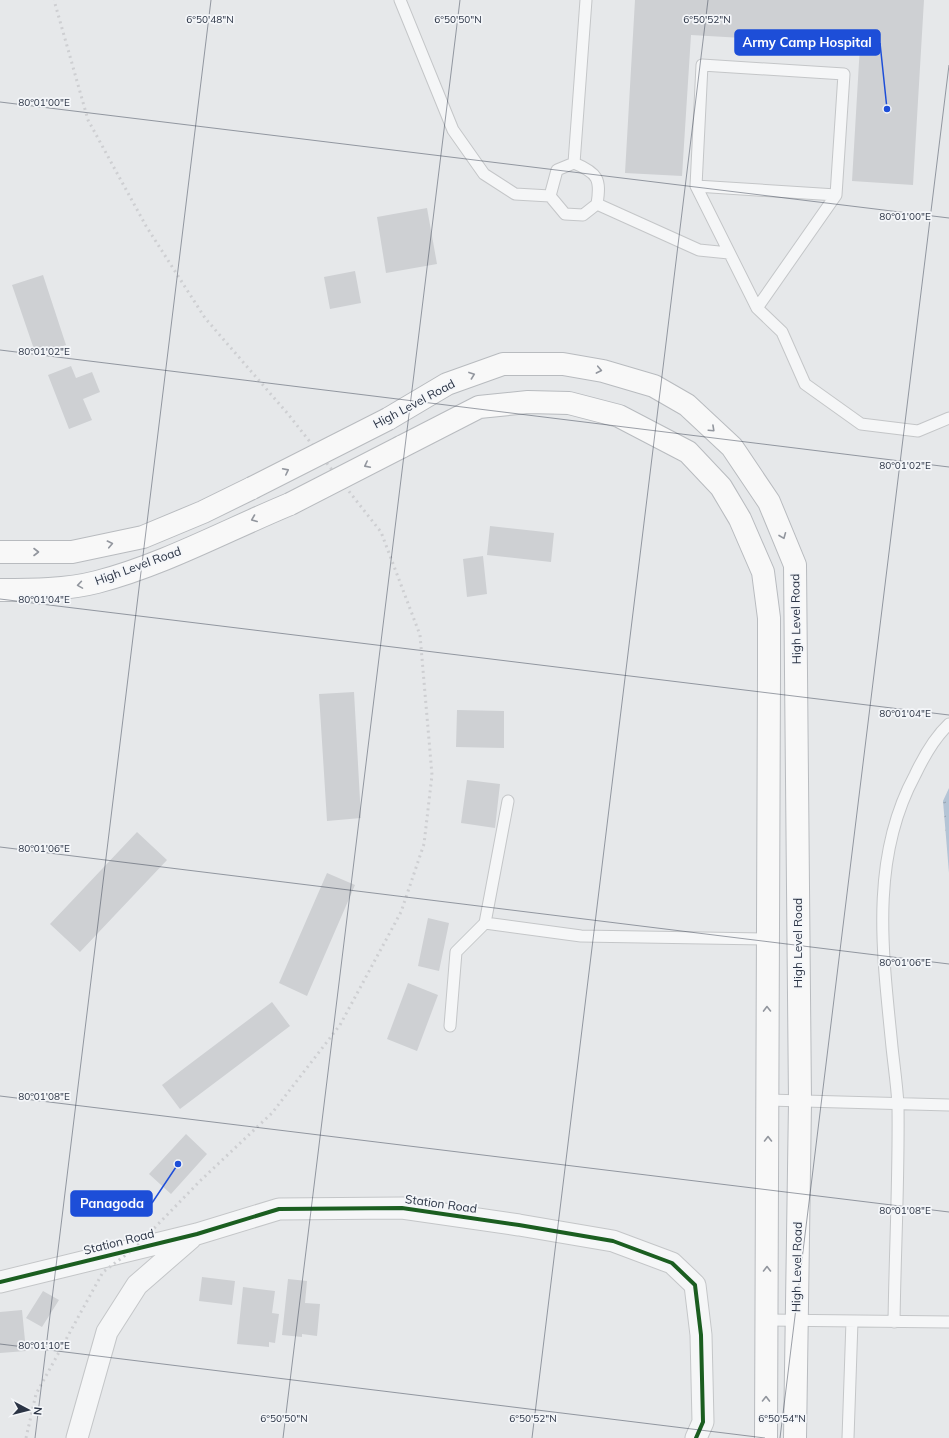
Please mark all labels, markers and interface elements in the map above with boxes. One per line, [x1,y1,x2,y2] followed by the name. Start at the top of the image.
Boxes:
[186,13,234,26] text: 6°50'48"N
[434,13,482,26] text: 6°50'50"N
[683,13,731,26] text: 6°50'52"N
[735,30,880,55] callout: Army Camp Hospital
[742,34,872,51] text: Army Camp Hospital
[18,96,70,109] text: 80°01'00"E
[879,210,931,223] text: 80°01'00"E
[18,345,70,358] text: 80°01'02"E
[596,366,602,374] one-way arrow
[468,372,475,380] one-way arrow
[370,376,457,431] street label: High Level Road
[708,424,715,431] one-way arrow
[879,459,931,472] text: 80°01'02"E
[363,460,371,467] one-way arrow
[282,468,290,475] one-way arrow
[250,514,258,522] one-way arrow
[779,533,787,540] one-way arrow
[107,540,114,549] one-way arrow
[93,543,183,588] street label: High Level Road
[33,548,39,556] one-way arrow
[787,574,804,664] street label: High Level Road
[77,580,84,589] one-way arrow
[18,593,70,606] text: 80°01'04"E
[879,707,931,720] text: 80°01'04"E
[18,842,70,855] text: 80°01'06"E
[790,898,805,988] street label: High Level Road
[879,956,931,969] text: 80°01'06"E
[763,1006,772,1012] one-way arrow
[18,1090,70,1103] text: 80°01'08"E
[764,1136,772,1142] one-way arrow
[71,1191,152,1216] callout: Panagoda
[404,1191,478,1216] street label: Station Road
[80,1195,144,1211] text: Panagoda
[879,1204,931,1217] text: 80°01'08"E
[788,1222,805,1312] street label: High Level Road
[82,1225,156,1258] street label: Station Road
[763,1266,771,1272] one-way arrow
[18,1339,70,1352] text: 80°01'10"E
[8,1390,48,1430] north arrow
[762,1396,770,1402] one-way arrow
[30,1406,45,1416] text: N
[260,1412,308,1425] text: 6°50'50"N
[509,1412,557,1425] text: 6°50'52"N
[758,1412,806,1425] text: 6°50'54"N

